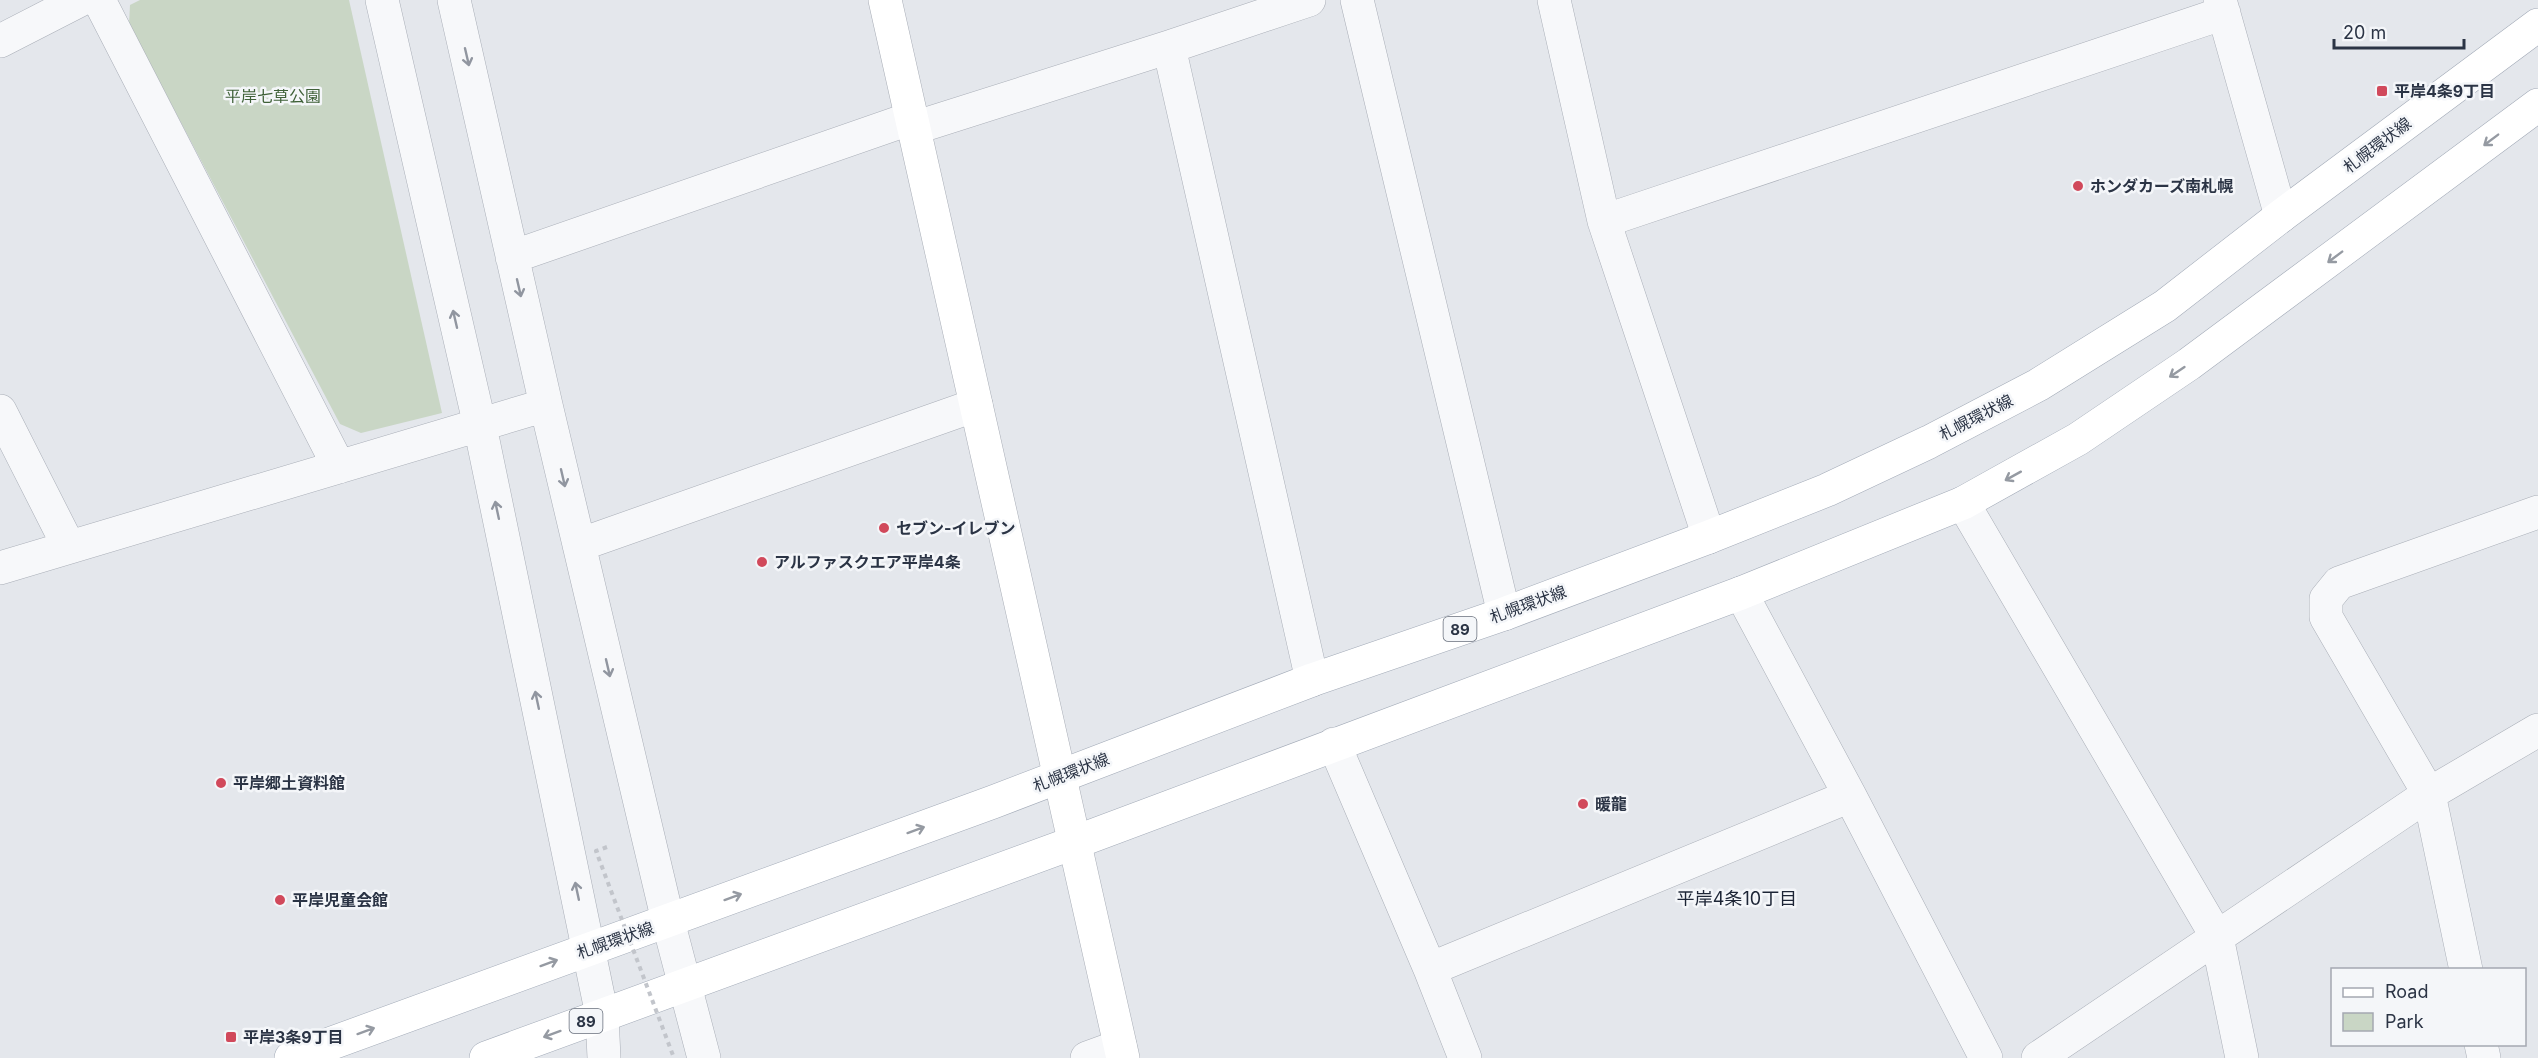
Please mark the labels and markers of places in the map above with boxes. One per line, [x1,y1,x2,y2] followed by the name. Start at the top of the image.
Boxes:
[2394,81,2495,101] place label: 平岸4条9丁目
[2375,84,2389,98] marker: 平岸4条9丁目
[2090,176,2233,196] place label: ホンダカーズ南札幌
[2071,179,2085,193] marker: ホンダカーズ南札幌
[896,518,1016,538] place label: セブン-イレブン
[877,521,891,535] marker: セブン-イレブン
[774,552,961,572] place label: アルファスクエア平岸4条
[755,555,769,569] marker: アルファスクエア平岸4条
[233,773,345,793] place label: 平岸郷土資料館
[214,776,228,790] marker: 平岸郷土資料館
[1595,794,1627,814] place label: 暖龍
[1576,797,1590,811] marker: 暖龍
[292,890,388,910] place label: 平岸児童会館
[273,893,287,907] marker: 平岸児童会館
[243,1027,344,1047] place label: 平岸3条9丁目
[224,1030,238,1044] marker: 平岸3条9丁目

